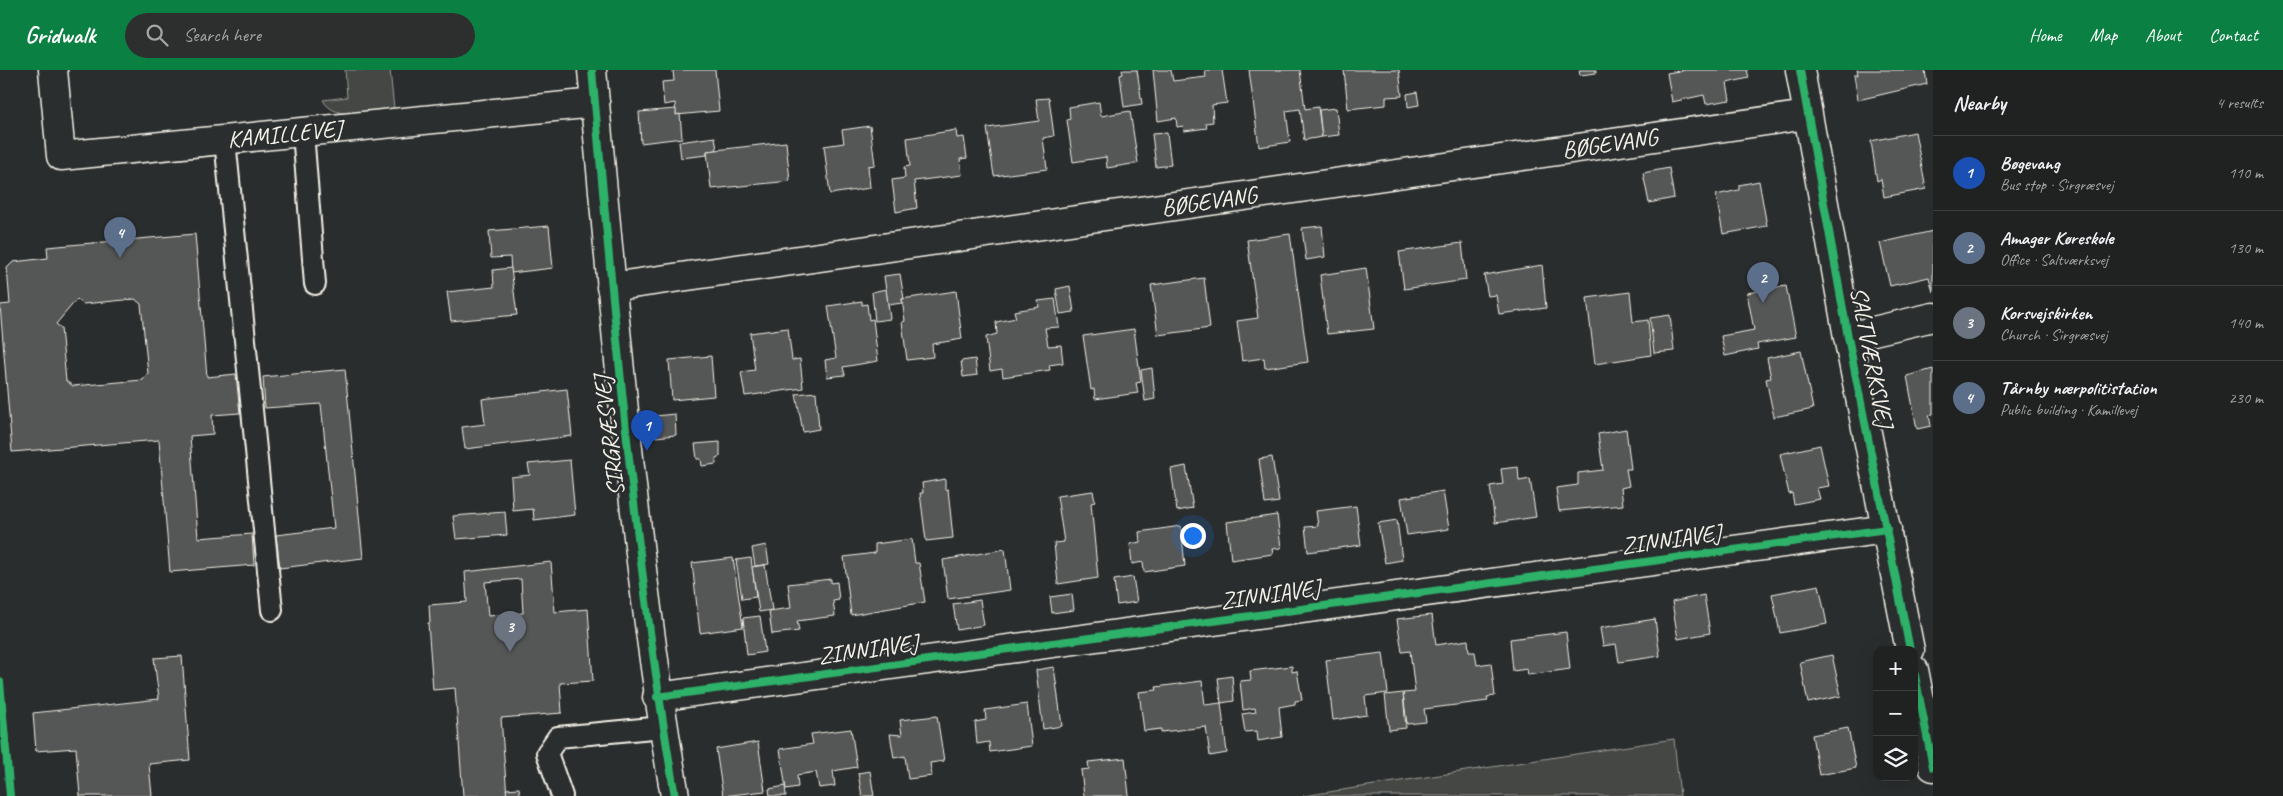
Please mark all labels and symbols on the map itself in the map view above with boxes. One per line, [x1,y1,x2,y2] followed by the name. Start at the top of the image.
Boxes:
[226,113,348,154] street label: KAMILLEVEJ
[1560,121,1662,165] street label: BØGEVANG
[1159,179,1261,223] street label: BØGEVANG
[104,217,136,258] pin: 4
[1747,262,1779,303] pin: 2
[1844,284,1901,433] street label: SALTVÆRKSVEJ
[586,369,631,498] street label: SIRGRÆSVEJ
[631,410,663,451] pin: 1
[1619,517,1726,561] street label: ZINNIAVEJ
[1180,523,1206,549] your location
[1218,572,1325,616] street label: ZINNIAVEJ
[494,611,526,652] pin: 3
[816,627,923,671] street label: ZINNIAVEJ

